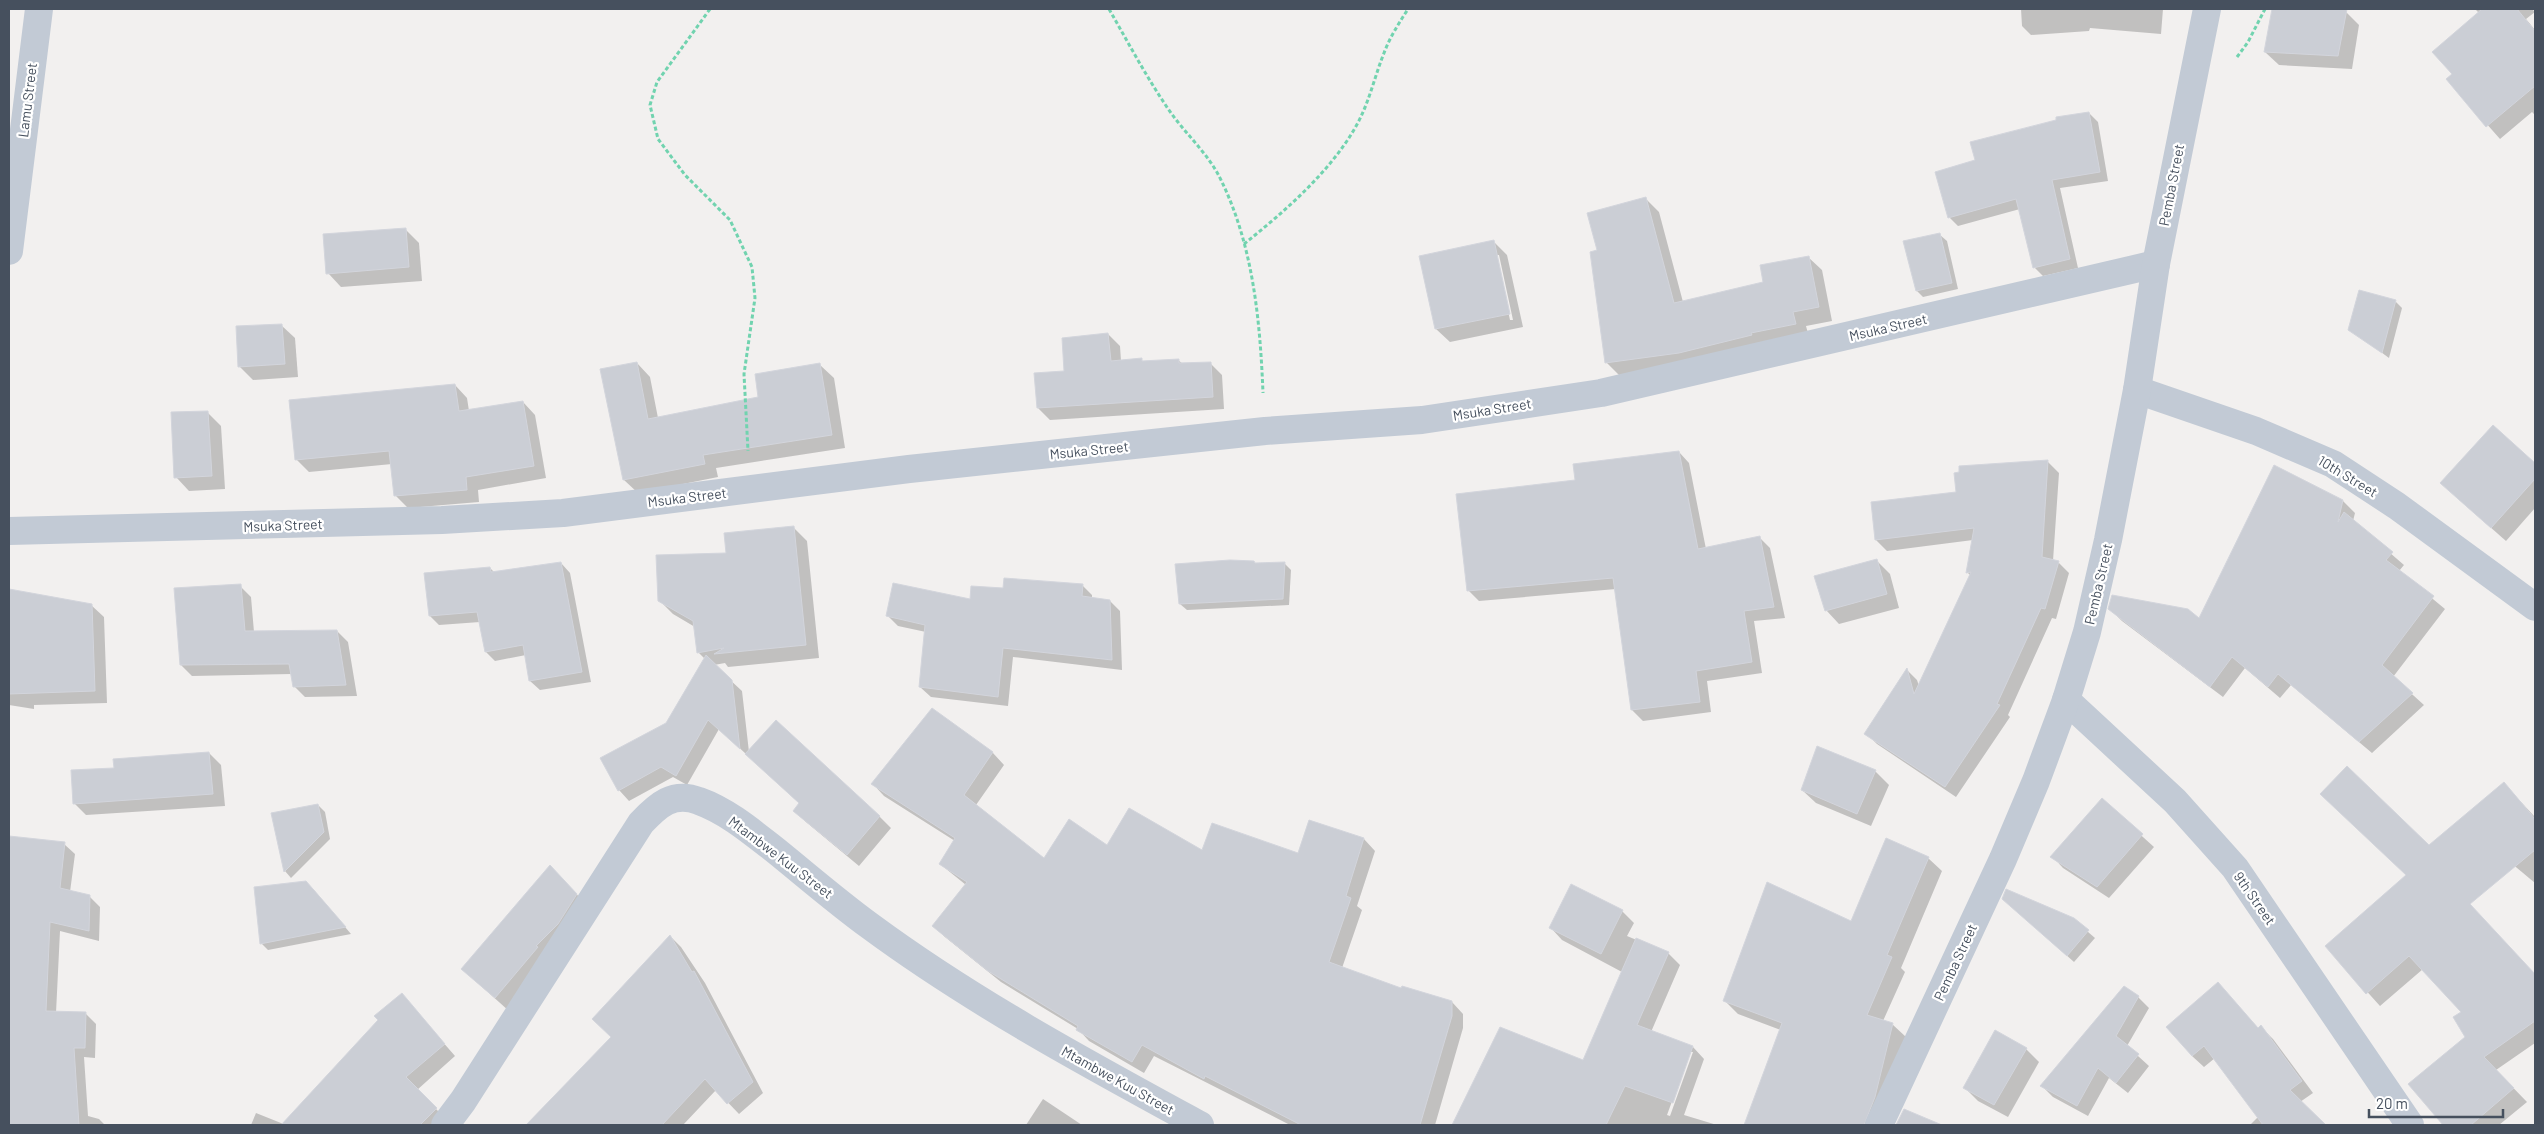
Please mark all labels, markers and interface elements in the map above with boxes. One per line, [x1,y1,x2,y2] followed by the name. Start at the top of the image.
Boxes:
[14,62,40,138] street label: Lamu Street
[2155,143,2187,227] street label: Pemba Street
[1847,310,1929,344] street label: Msuka Street
[1452,394,1532,424] street label: Msuka Street
[1049,437,1129,463] street label: Msuka Street
[2315,452,2381,500] street label: 10th Street
[647,484,727,510] street label: Msuka Street
[243,515,323,535] street label: Msuka Street
[2080,542,2116,626] street label: Pemba Street
[726,812,836,902] street label: Mtambwe Kuu Street
[2231,868,2279,928] street label: 9th Street
[1930,921,1980,1003] street label: Pemba Street
[1059,1042,1177,1118] street label: Mtambwe Kuu Street
[2369,1086,2503,1118] scale bar
[2376,1094,2408,1112] text: 20 m

